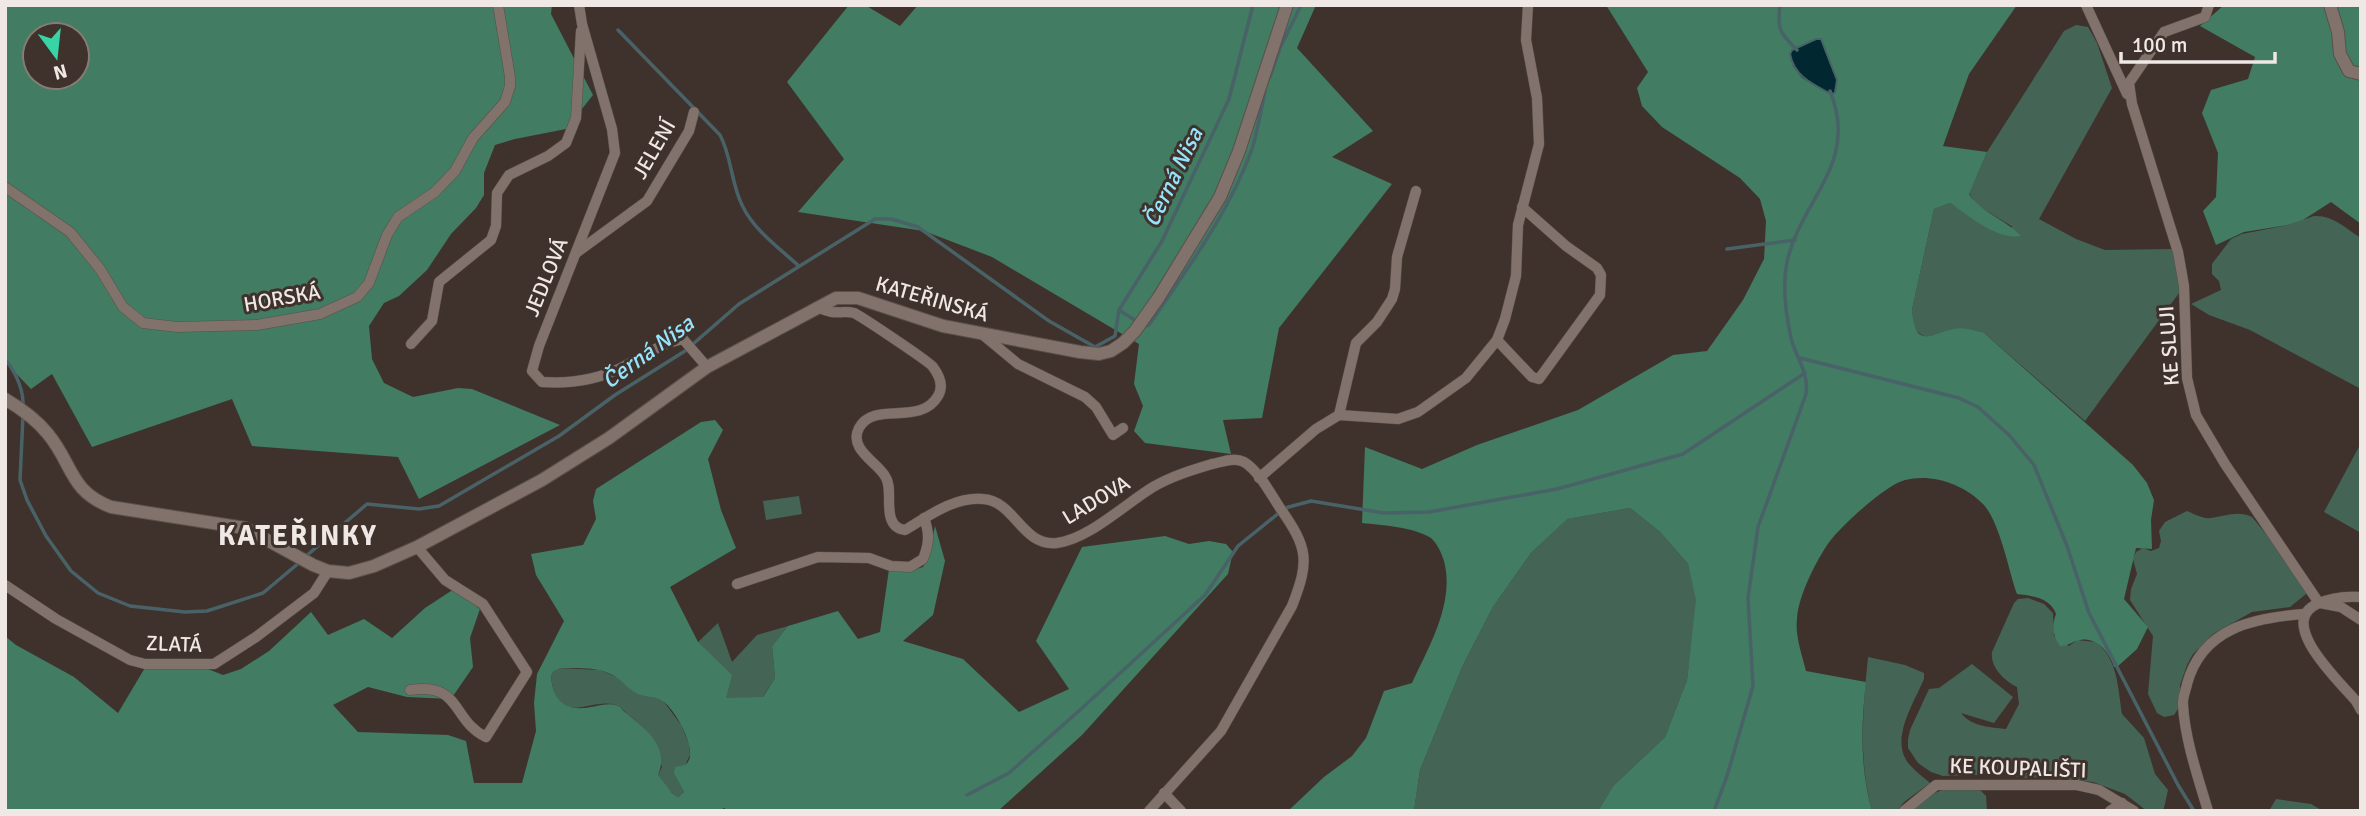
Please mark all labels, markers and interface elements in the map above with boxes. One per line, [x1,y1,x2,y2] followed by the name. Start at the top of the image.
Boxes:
[21,21,91,91] north arrow
[2121,21,2275,65] scale bar
[2132,32,2187,58] text: 100 m
[51,58,70,85] text: N
[627,114,682,183] street label: JELENÍ
[1137,122,1210,231] water label: Černá Nisa
[518,234,574,320] street label: JEDLOVÁ
[872,270,992,328] street label: KATEŘINSKÁ
[242,278,323,318] street label: HORSKÁ
[2153,305,2185,387] street label: KE SLUJI
[596,308,701,395] water label: Černá Nisa
[1057,470,1135,530] street label: LADOVA
[218,517,378,553] district label: KATEŘINKY
[146,630,203,658] street label: ZLATÁ
[1949,753,2087,783] street label: KE KOUPALIŠTI

